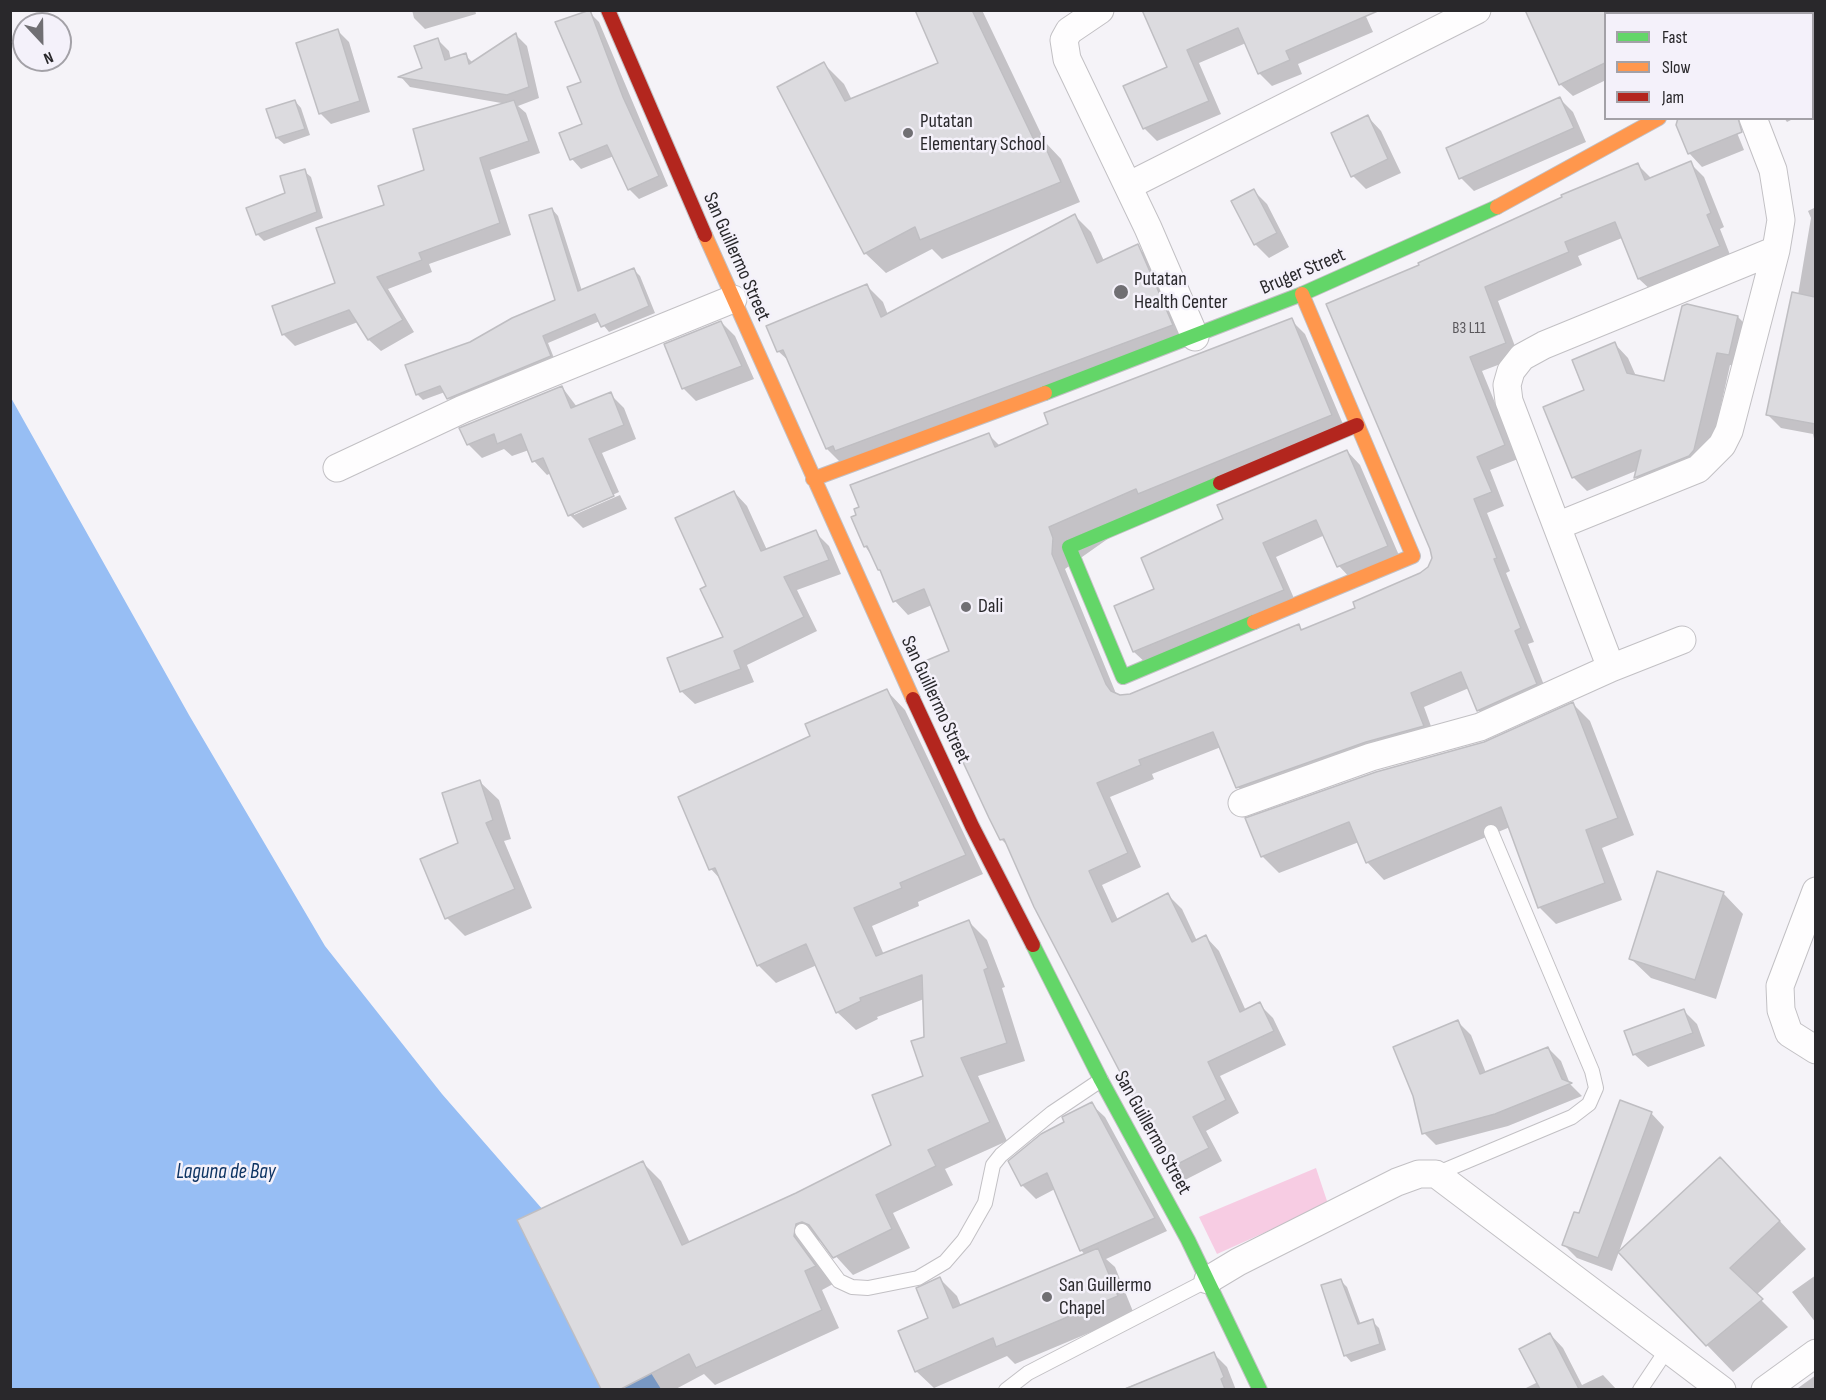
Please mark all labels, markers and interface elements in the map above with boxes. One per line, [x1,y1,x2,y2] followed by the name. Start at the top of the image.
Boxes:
[12,12,72,72] north arrow
[1604,12,1814,120] legend
[1662,27,1687,48] text: Fast
[41,47,56,68] text: N
[1662,57,1691,78] text: Slow
[1662,87,1684,108] text: Jam
[920,110,1046,157] place label: Putatan Elementary School
[901,126,915,140] marker: Putatan Elementary School
[697,189,775,325] street label: San Guillermo Street
[1257,243,1349,301] street label: Bruger Street
[1134,268,1227,315] place label: Putatan Health Center
[1112,283,1130,301] marker: Putatan Health Center
[1452,319,1486,339] house number: B3 L11
[978,595,1003,619] place label: Dali
[959,600,973,614] marker: Dali
[895,632,975,768] street label: San Guillermo Street
[1108,1067,1196,1199] street label: San Guillermo Street
[176,1160,276,1186] water label: Laguna de Bay
[1059,1274,1151,1321] place label: San Guillermo Chapel
[1040,1290,1054,1304] marker: San Guillermo Chapel

